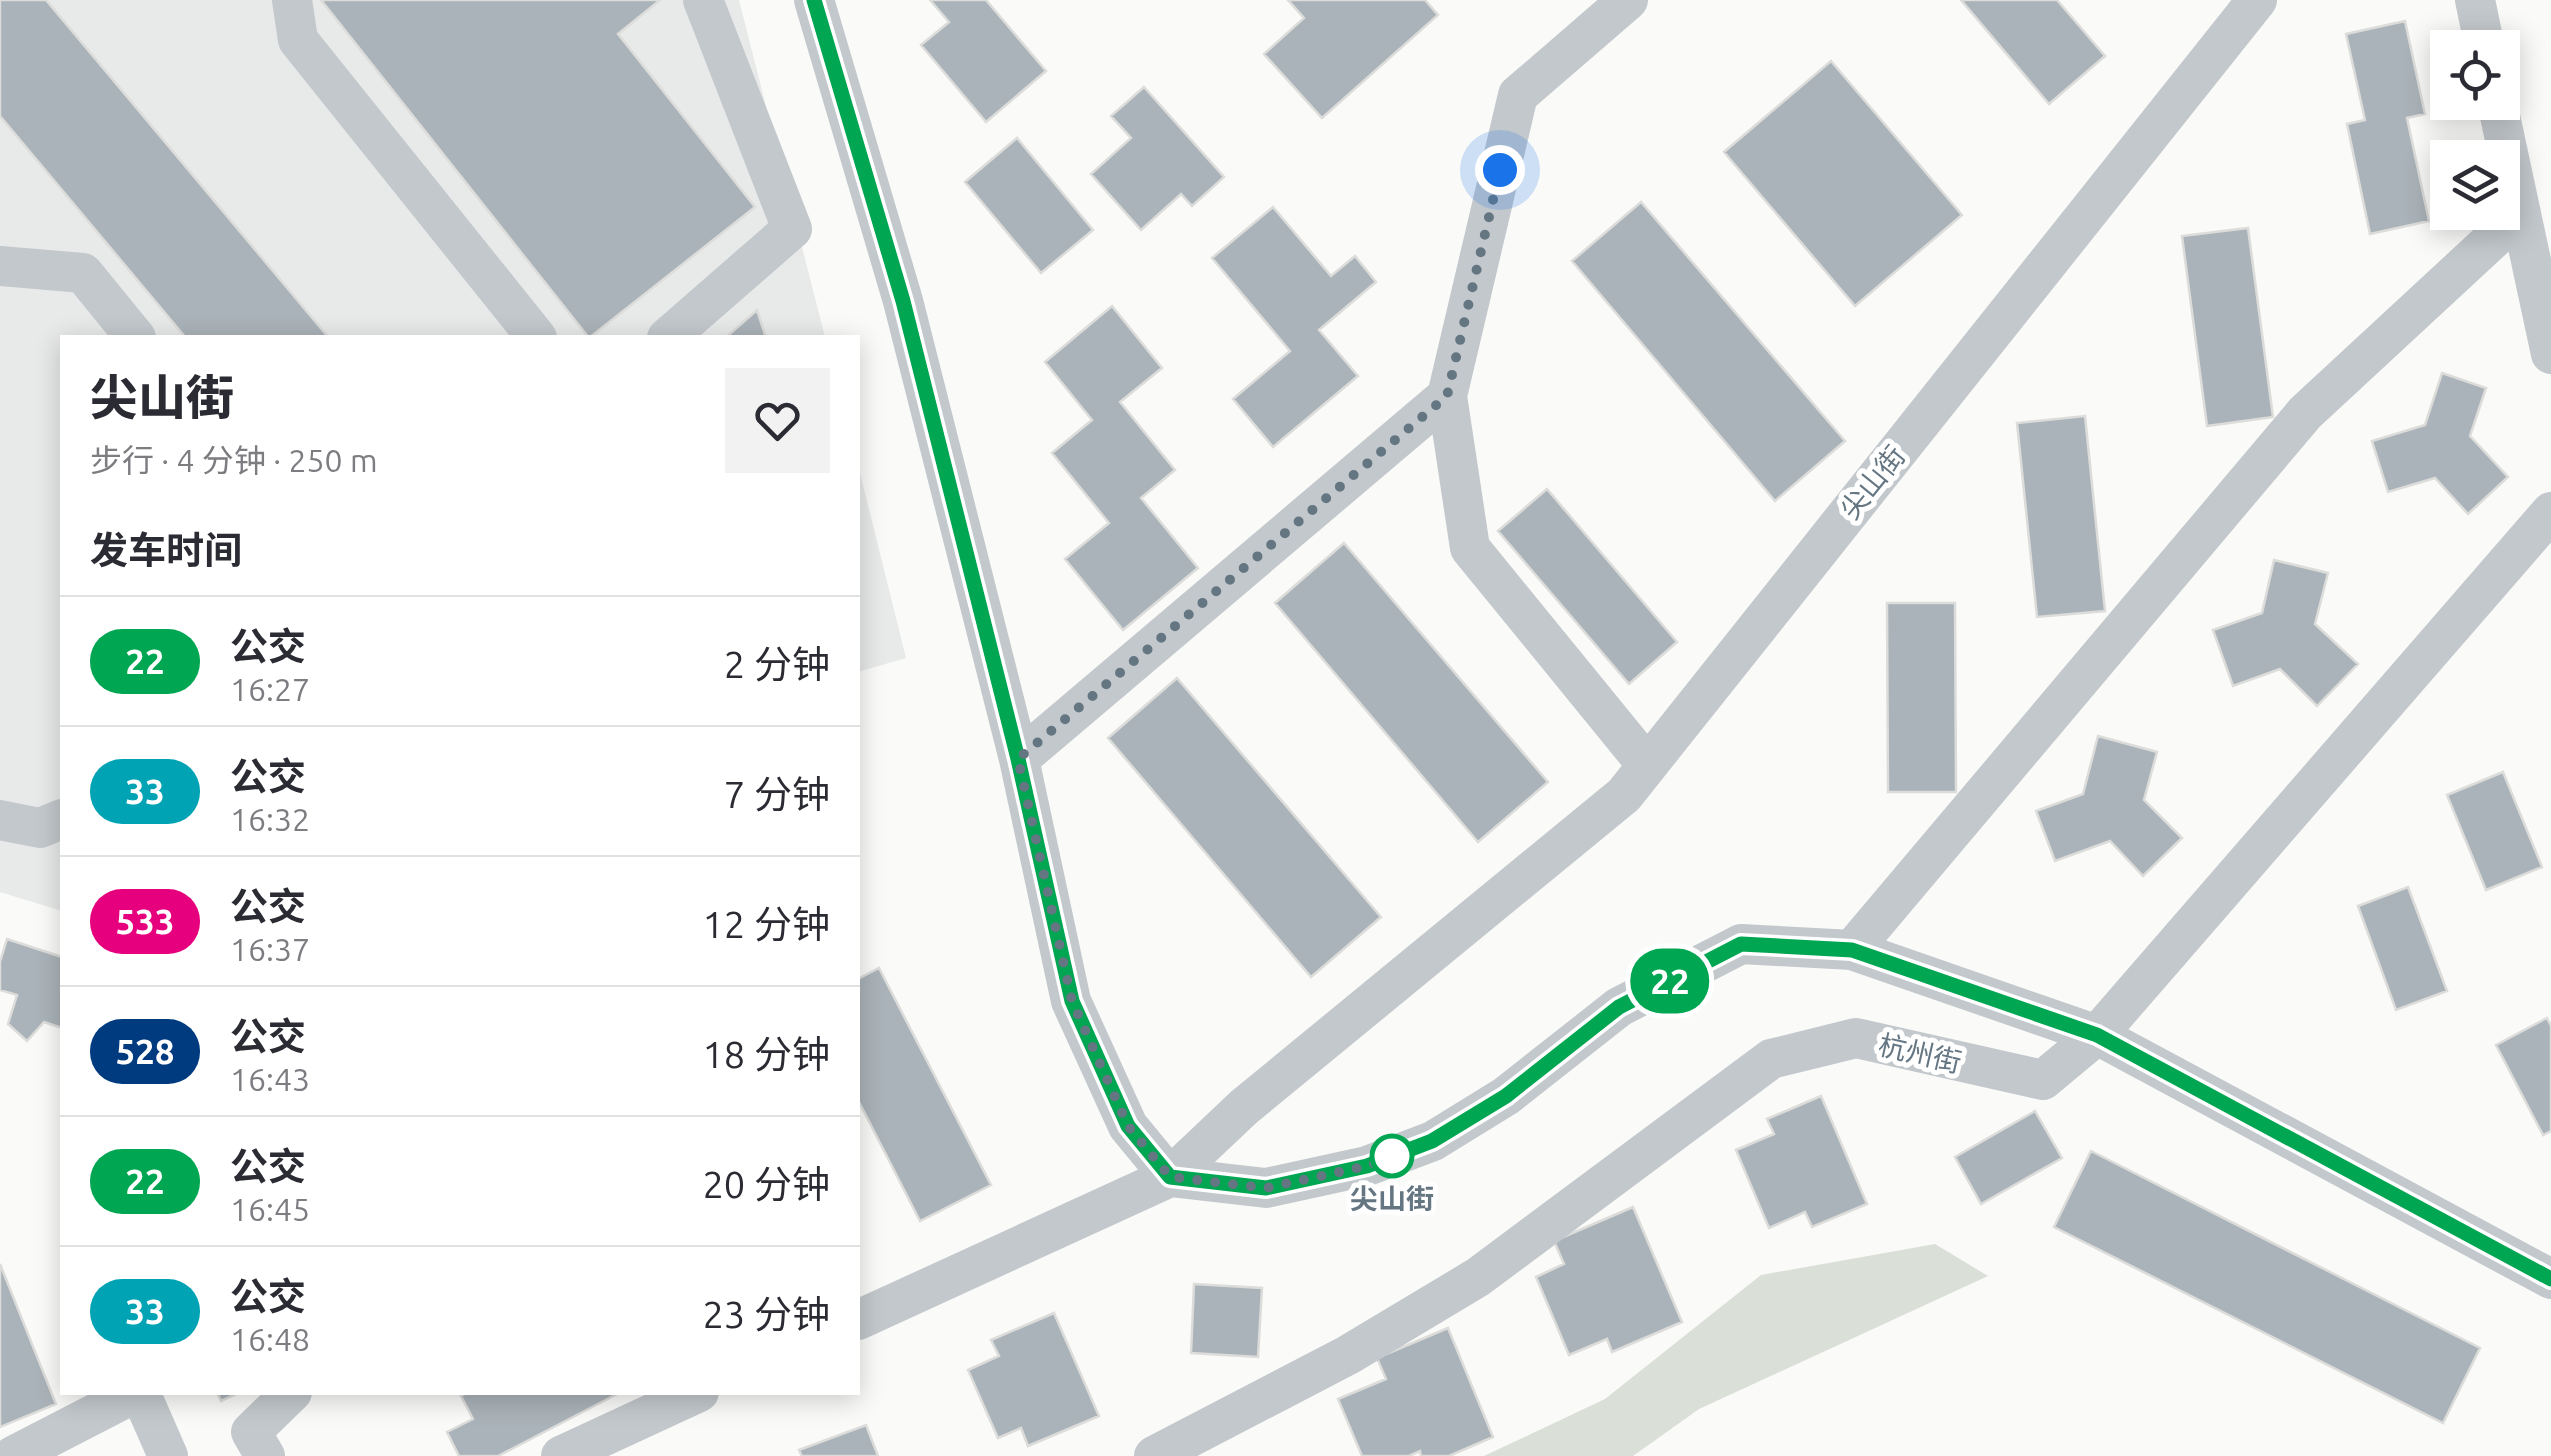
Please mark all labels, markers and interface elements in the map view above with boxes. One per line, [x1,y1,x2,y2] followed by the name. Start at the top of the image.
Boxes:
[2430,30,2520,230] map controls
[2430,30,2520,120] button: locate
[2430,140,2520,230] button: layers
[1475,145,1525,195] your location
[725,368,830,473] button: heart
[90,370,234,424] text: 尖山街
[1834,440,1910,524] street label: 尖山街
[90,442,378,478] text: 步行 · 4 分钟 · 250 m
[90,529,242,571] text: 发车时间
[230,625,306,667] text: 公交
[125,641,165,681] text: 22
[724,643,830,685] text: 2 分钟
[230,671,310,707] text: 16:27
[230,755,306,797] text: 公交
[125,771,165,811] text: 33
[724,773,830,815] text: 7 分钟
[230,801,310,837] text: 16:32
[230,885,306,927] text: 公交
[115,901,175,941] text: 533
[702,903,830,945] text: 12 分钟
[230,931,310,967] text: 16:37
[1625,948,1715,1014] line badge: 22
[1650,961,1690,1001] text: 22
[230,1015,306,1057] text: 公交
[1876,1028,1964,1078] street label: 杭州街
[115,1031,175,1071] text: 528
[702,1033,830,1075] text: 18 分钟
[230,1061,310,1097] text: 16:43
[1371,1135,1413,1177] marker: 尖山街
[230,1145,306,1187] text: 公交
[125,1161,165,1201] text: 22
[702,1163,830,1205] text: 20 分钟
[1350,1183,1434,1214] place label: 尖山街
[230,1191,310,1227] text: 16:45
[230,1275,306,1317] text: 公交
[125,1291,165,1331] text: 33
[702,1293,830,1335] text: 23 分钟
[230,1321,310,1357] text: 16:48

